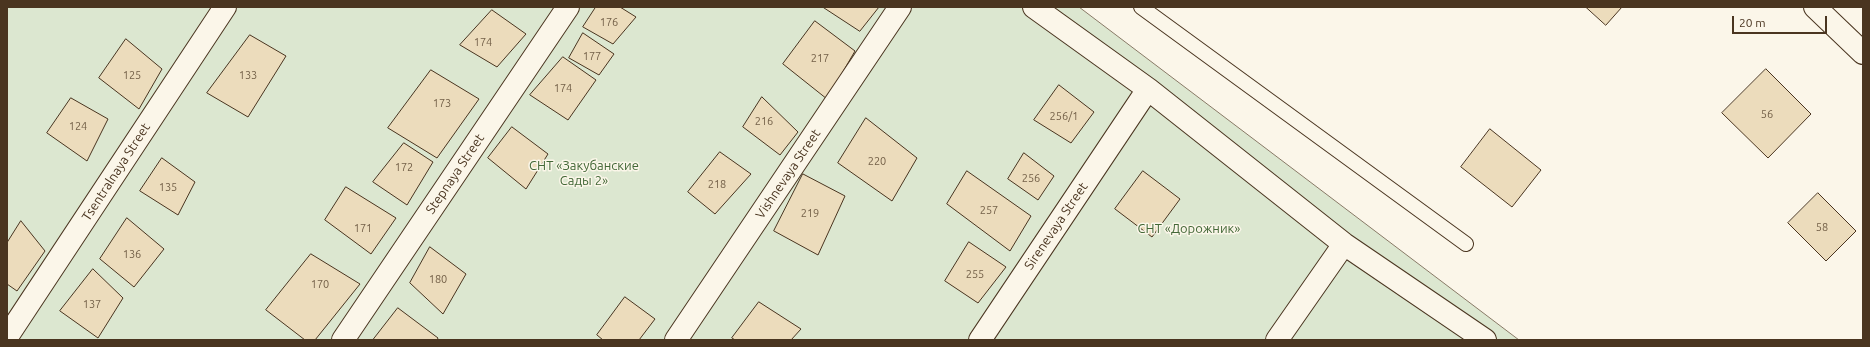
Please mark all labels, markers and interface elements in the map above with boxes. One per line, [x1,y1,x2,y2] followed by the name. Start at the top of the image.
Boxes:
[1734,8,1829,34] scale bar
[600,15,618,29] house number: 176
[1739,16,1766,29] text: 20 m
[474,35,492,49] house number: 174
[583,49,601,63] house number: 177
[811,51,829,65] house number: 217
[123,68,141,82] house number: 125
[239,68,257,82] house number: 133
[554,81,572,95] house number: 174
[433,96,451,110] house number: 173
[1761,107,1773,121] house number: 56
[1050,109,1078,123] house number: 256/1
[755,114,773,128] house number: 216
[69,119,87,133] house number: 124
[79,120,153,224] street label: Tsentralnaya Street
[752,126,824,222] street label: Vishnevaya Street
[423,131,487,217] street label: Stepnaya Street
[868,154,886,168] house number: 220
[529,158,639,189] park label: СНТ «Закубанские Сады 2»
[395,160,413,174] house number: 172
[1022,171,1040,185] house number: 256
[708,177,726,191] house number: 218
[1021,179,1091,273] street label: Sirenevaya Street
[159,180,177,194] house number: 135
[980,203,998,217] house number: 257
[801,206,819,220] house number: 219
[1816,220,1828,234] house number: 58
[354,221,372,235] house number: 171
[1138,221,1240,237] park label: СНТ «Дорожник»
[123,247,141,261] house number: 136
[966,267,984,281] house number: 255
[429,272,447,286] house number: 180
[311,277,329,291] house number: 170
[83,297,101,311] house number: 137

